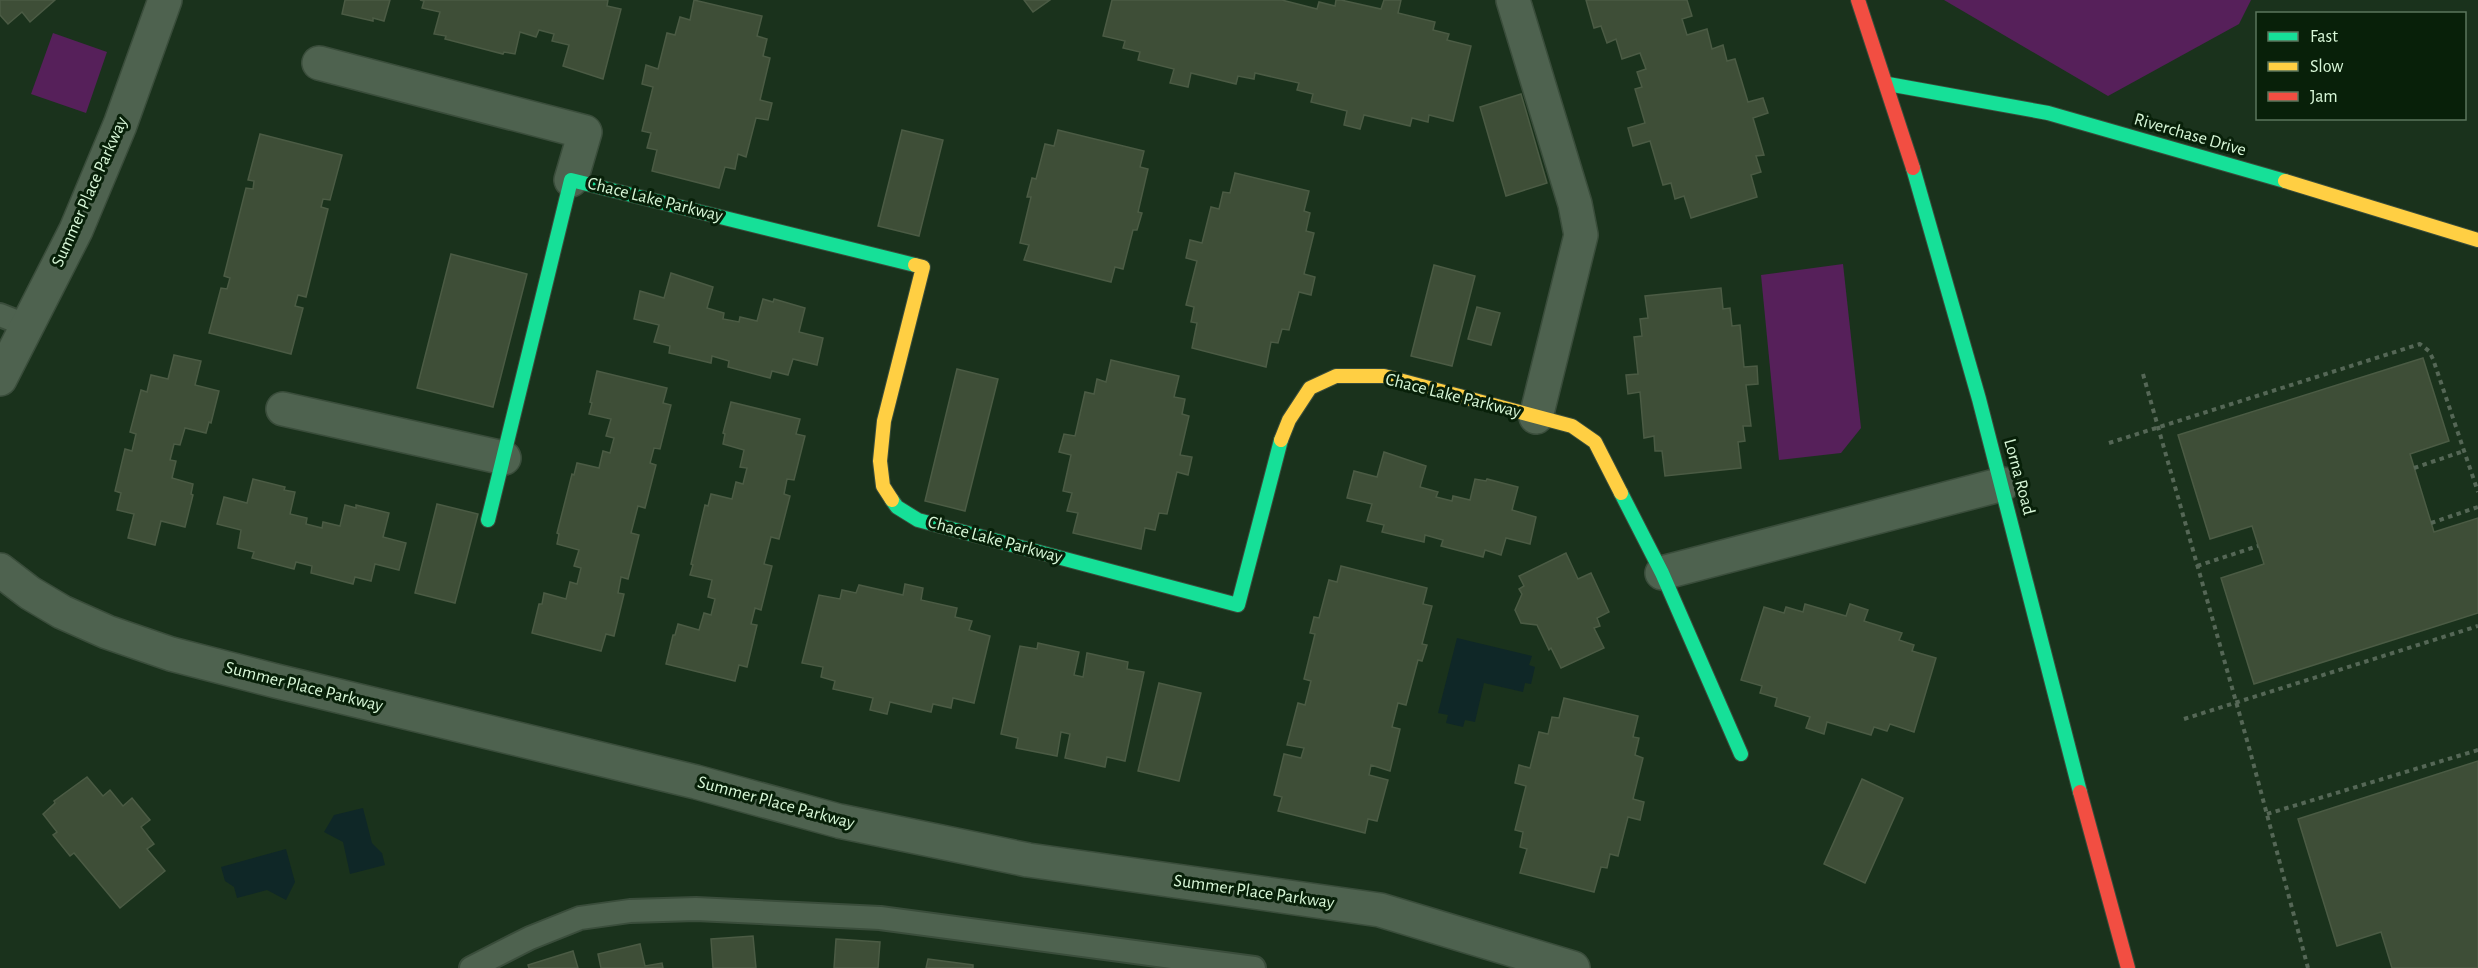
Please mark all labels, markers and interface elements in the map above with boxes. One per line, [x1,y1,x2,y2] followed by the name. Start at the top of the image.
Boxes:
[2256,12,2466,120] legend
[2310,28,2338,46] text: Fast
[2310,58,2343,76] text: Slow
[2310,88,2338,106] text: Jam
[2132,110,2248,160] street label: Riverchase Drive
[49,114,131,270] street label: Summer Place Parkway
[585,174,725,226] street label: Chace Lake Parkway
[1383,370,1523,422] street label: Chace Lake Parkway
[2000,437,2038,517] street label: Lorna Road
[926,513,1065,567] street label: Chace Lake Parkway
[223,659,385,715] street label: Summer Place Parkway
[695,773,857,833] street label: Summer Place Parkway
[1172,872,1336,912] street label: Summer Place Parkway

